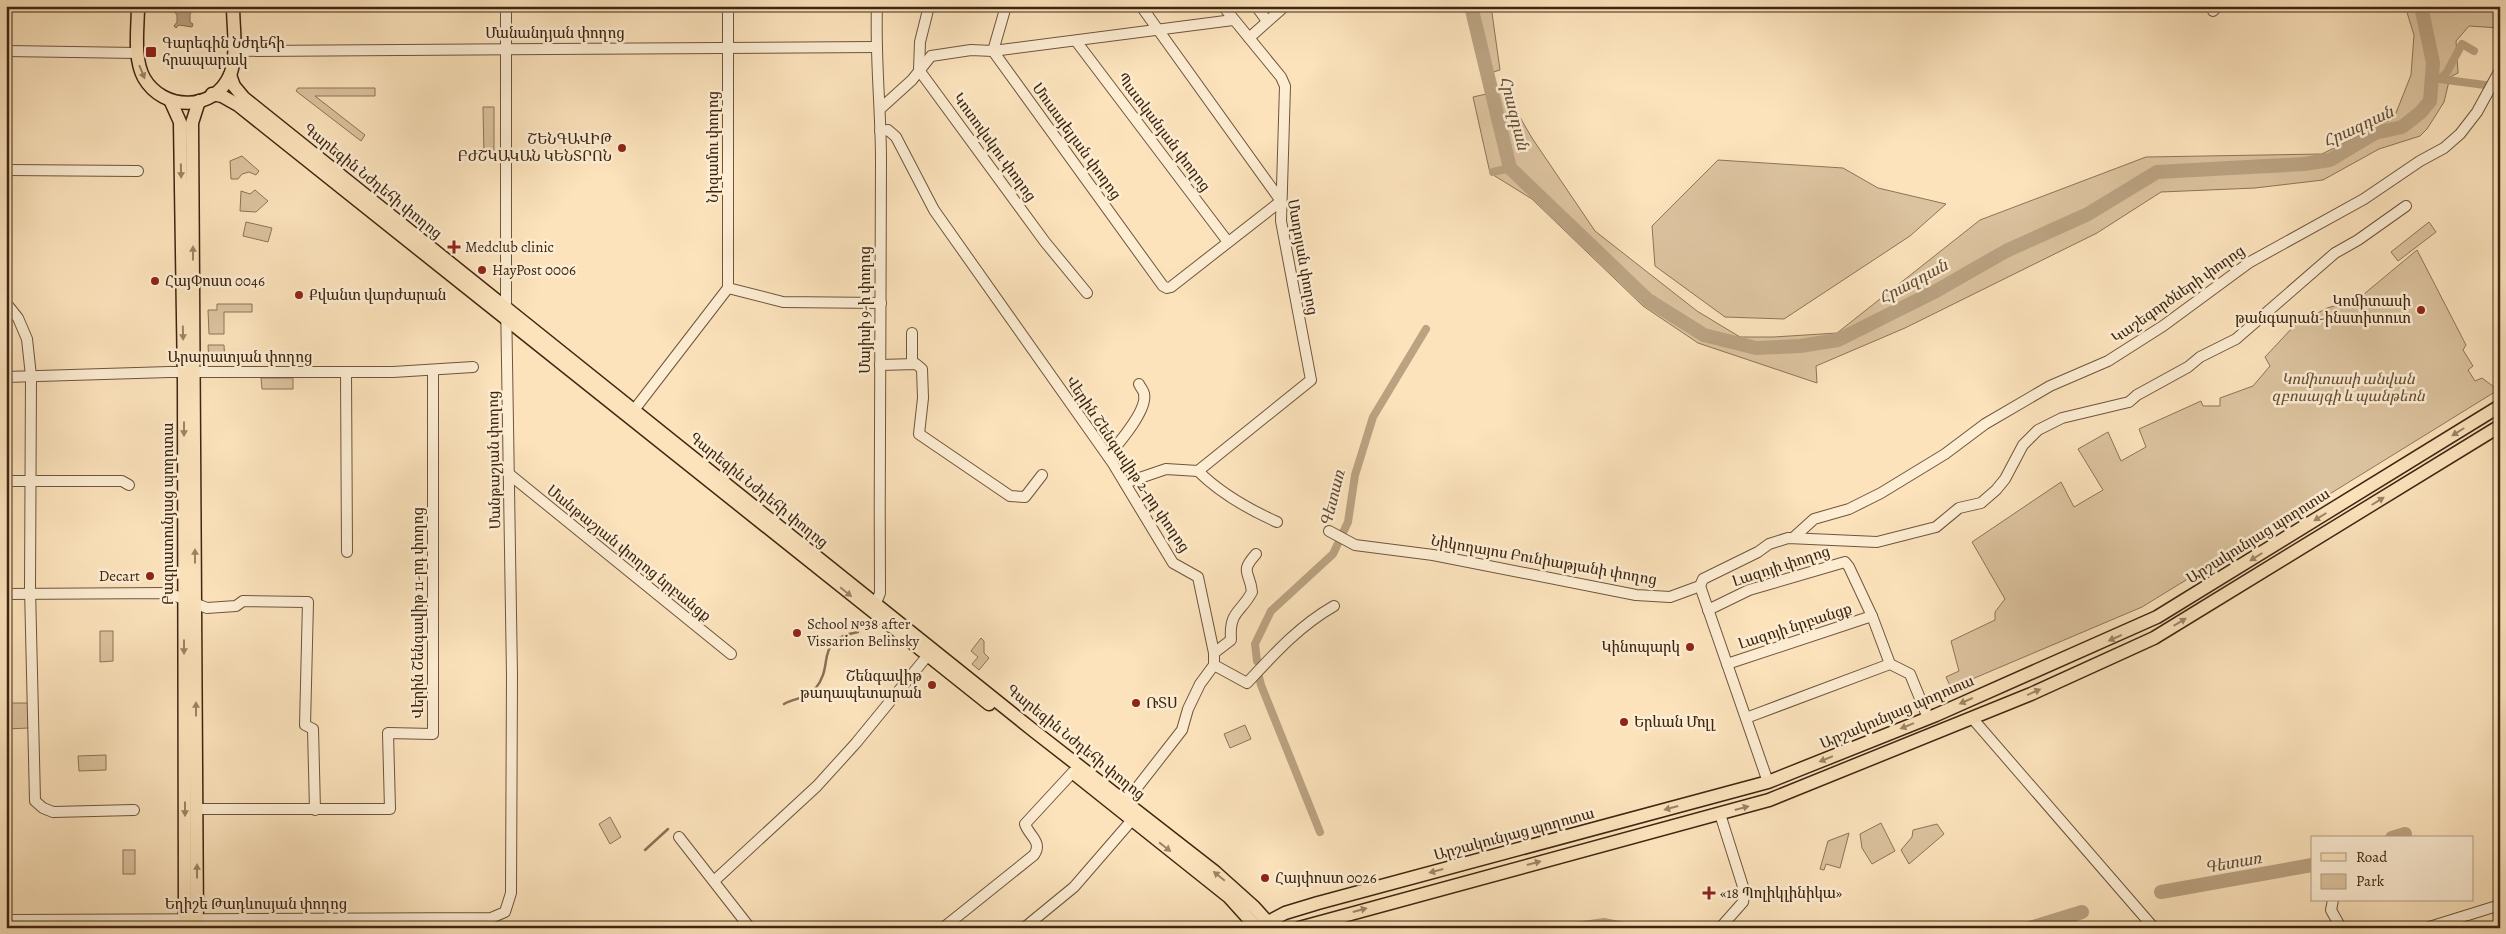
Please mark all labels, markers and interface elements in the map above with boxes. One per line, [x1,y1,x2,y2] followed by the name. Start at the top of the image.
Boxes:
[485,23,625,43] street label: Մանանդյան փողոց
[162,33,285,70] place label: Գարեգին Նժդեհի հրապարակ
[144,45,158,59] marker: Գարեգին Նժդեհի հրապարակ
[139,65,147,79] one-way arrow
[1113,68,1215,196] street label: Պատկանյան փողոց
[1494,74,1534,153] water label: Հրազդան
[1028,79,1126,203] street label: Մուսայելյան փողոց
[949,89,1041,205] street label: Կոտովսկու փողոց
[703,91,723,203] street label: Նիզամու փողոց
[2320,101,2398,153] water label: Հրազդան
[299,119,447,243] street label: Գարեգին Նժդեհի փողոց
[458,129,612,166] place label: ՇԵՆԳԱՎԻԹ ԲԺՇԿԱԿԱՆ ԿԵՆՏՐՈՆ
[616,142,628,154] marker: ՇԵՆԳԱՎԻԹ ԲԺՇԿԱԿԱՆ ԿԵՆՏՐՈՆ
[177,163,185,179] one-way arrow
[1283,197,1323,317] street label: Մադոյան փողոց
[465,237,554,257] place label: Medclub clinic
[447,240,461,254] marker: Medclub clinic
[2107,240,2249,348] street label: Կաշեգործների փողոց
[189,245,197,261] one-way arrow
[855,246,875,374] street label: Մայիսի 9-ի փողոց
[1875,254,1952,309] water label: Հրազդան
[492,260,576,280] place label: HayPost 0006
[476,264,488,276] marker: HayPost 0006
[165,271,265,291] place label: ՀայՓոստ 0046
[149,275,161,287] marker: ՀայՓոստ 0046
[309,285,447,305] place label: Քվանտ վարժարան
[293,289,305,301] marker: Քվանտ վարժարան
[2235,291,2411,328] place label: Կոմիտասի թանգարան-ինստիտուտ
[2415,304,2427,316] marker: Կոմիտասի թանգարան-ինստիտուտ
[179,325,187,341] one-way arrow
[168,347,312,367] street label: Արարատյան փողոց
[2271,369,2426,406] park label: Կոմիտասի անվան զբոսայգի և պանթեոն
[1061,372,1195,556] street label: Վերին Շենգավիթ 2-րդ փողոց
[483,390,505,530] street label: Մանթաշյան փողոց
[180,422,188,438] one-way arrow
[158,423,178,605] street label: Բագրատունյաց պողոտա
[2452,427,2465,436] one-way arrow
[685,428,833,552] street label: Գարեգին Նժդեհի փողոց
[1315,467,1351,529] water label: Գետառ
[543,480,715,626] street label: Մանթաշյան փողոց նրբանցք
[2183,484,2333,588] street label: Արշակունյաց պողոտա
[2371,496,2384,506] one-way arrow
[408,507,428,719] street label: Վերին Շենգավիթ 11-րդ փողոց
[2313,513,2326,522] one-way arrow
[1429,530,1659,590] street label: Նիկողայոս Բունիաթյանի փողոց
[1730,541,1832,591] street label: Լազոյի փողոց
[191,548,199,564] one-way arrow
[2250,552,2263,562] one-way arrow
[99,566,140,586] place label: Decart
[144,570,156,582] marker: Decart
[839,587,852,598] one-way arrow
[1736,598,1854,654] street label: Լազոյի նրբանցք
[806,614,920,651] place label: School №38 after Vissarion Belinsky
[2173,618,2186,627] one-way arrow
[791,627,803,639] marker: School №38 after Vissarion Belinsky
[2108,634,2122,642] one-way arrow
[1601,637,1680,657] place label: Կինոպարկ
[180,639,188,655] one-way arrow
[1684,641,1696,653] marker: Կինոպարկ
[800,666,922,703] place label: Շենգավիթ թաղապետարան
[1817,670,1977,754] street label: Արշակունյաց պողոտա
[926,679,938,691] marker: Շենգավիթ թաղապետարան
[1002,680,1150,804] street label: Գարեգին Նժդեհի փողոց
[2027,688,2041,696] one-way arrow
[1146,693,1178,713] place label: ՌՏՍ
[1130,697,1142,709] marker: ՌՏՍ
[1959,698,1973,706] one-way arrow
[192,700,200,716] one-way arrow
[1634,712,1716,732] place label: Երևան Մոլլ
[1618,716,1630,728] marker: Երևան Մոլլ
[1899,722,1914,730] one-way arrow
[1818,756,1833,763] one-way arrow
[181,801,189,817] one-way arrow
[1432,803,1596,865] street label: Արշակունյաց պողոտա
[1734,803,1749,811] one-way arrow
[1663,805,1678,813] one-way arrow
[2311,836,2474,902] legend
[1158,841,1171,852] one-way arrow
[2203,847,2264,879] water label: Գետառ
[2356,847,2388,867] text: Road
[1527,859,1542,867] one-way arrow
[193,863,201,879] one-way arrow
[1275,868,1377,888] place label: Հայփոստ 0026
[1428,868,1443,876] one-way arrow
[1213,870,1226,881] one-way arrow
[2356,871,2385,891] text: Park
[1259,872,1271,884] marker: Հայփոստ 0026
[1720,883,1843,903] place label: «18 Պոլիկլինիկա»
[1702,886,1716,900] marker: «18 Պոլիկլինիկա»
[165,894,347,914] street label: Եղիշե Թադևոսյան փողոց
[1352,906,1368,914] one-way arrow

